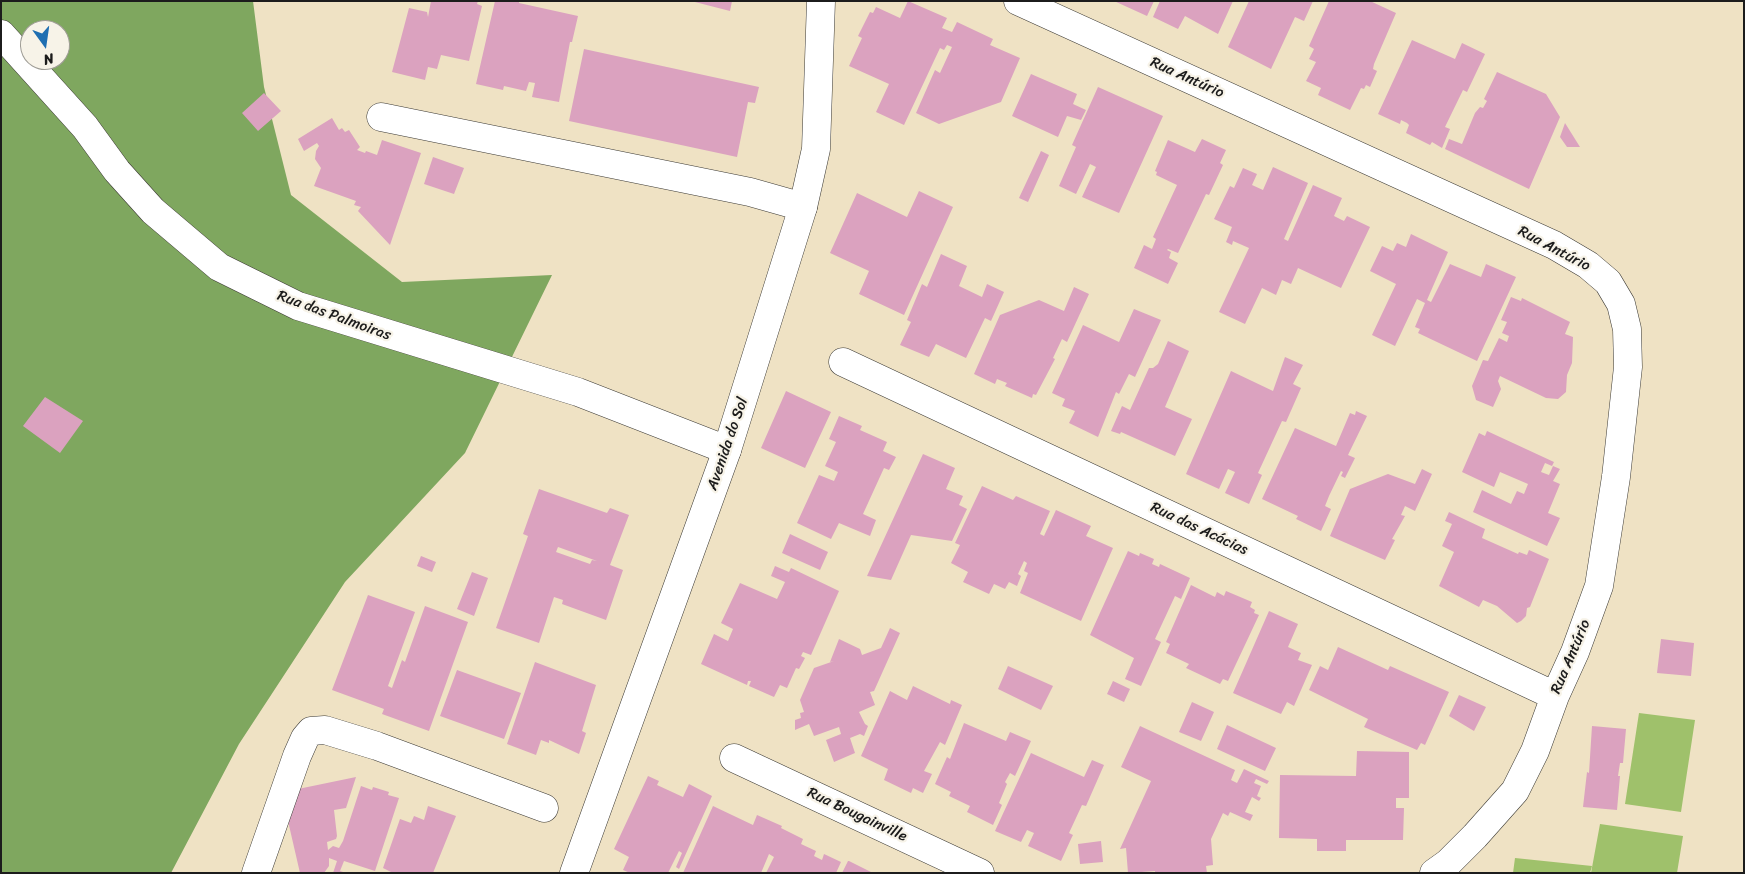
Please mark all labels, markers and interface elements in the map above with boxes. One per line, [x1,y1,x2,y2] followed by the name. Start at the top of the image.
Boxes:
[20,20,70,70] north arrow
[41,46,56,72] text: N
[1147,54,1227,102] street label: Rua Antúrio
[1515,223,1593,275] street label: Rua Antúrio
[275,287,393,345] street label: Rua das Palmoiras
[704,395,752,493] street label: Avenida do Sol
[1148,499,1250,559] street label: Rua das Acácias
[1547,617,1595,697] street label: Rua Antúrio
[804,784,910,846] street label: Rua Bougainville

